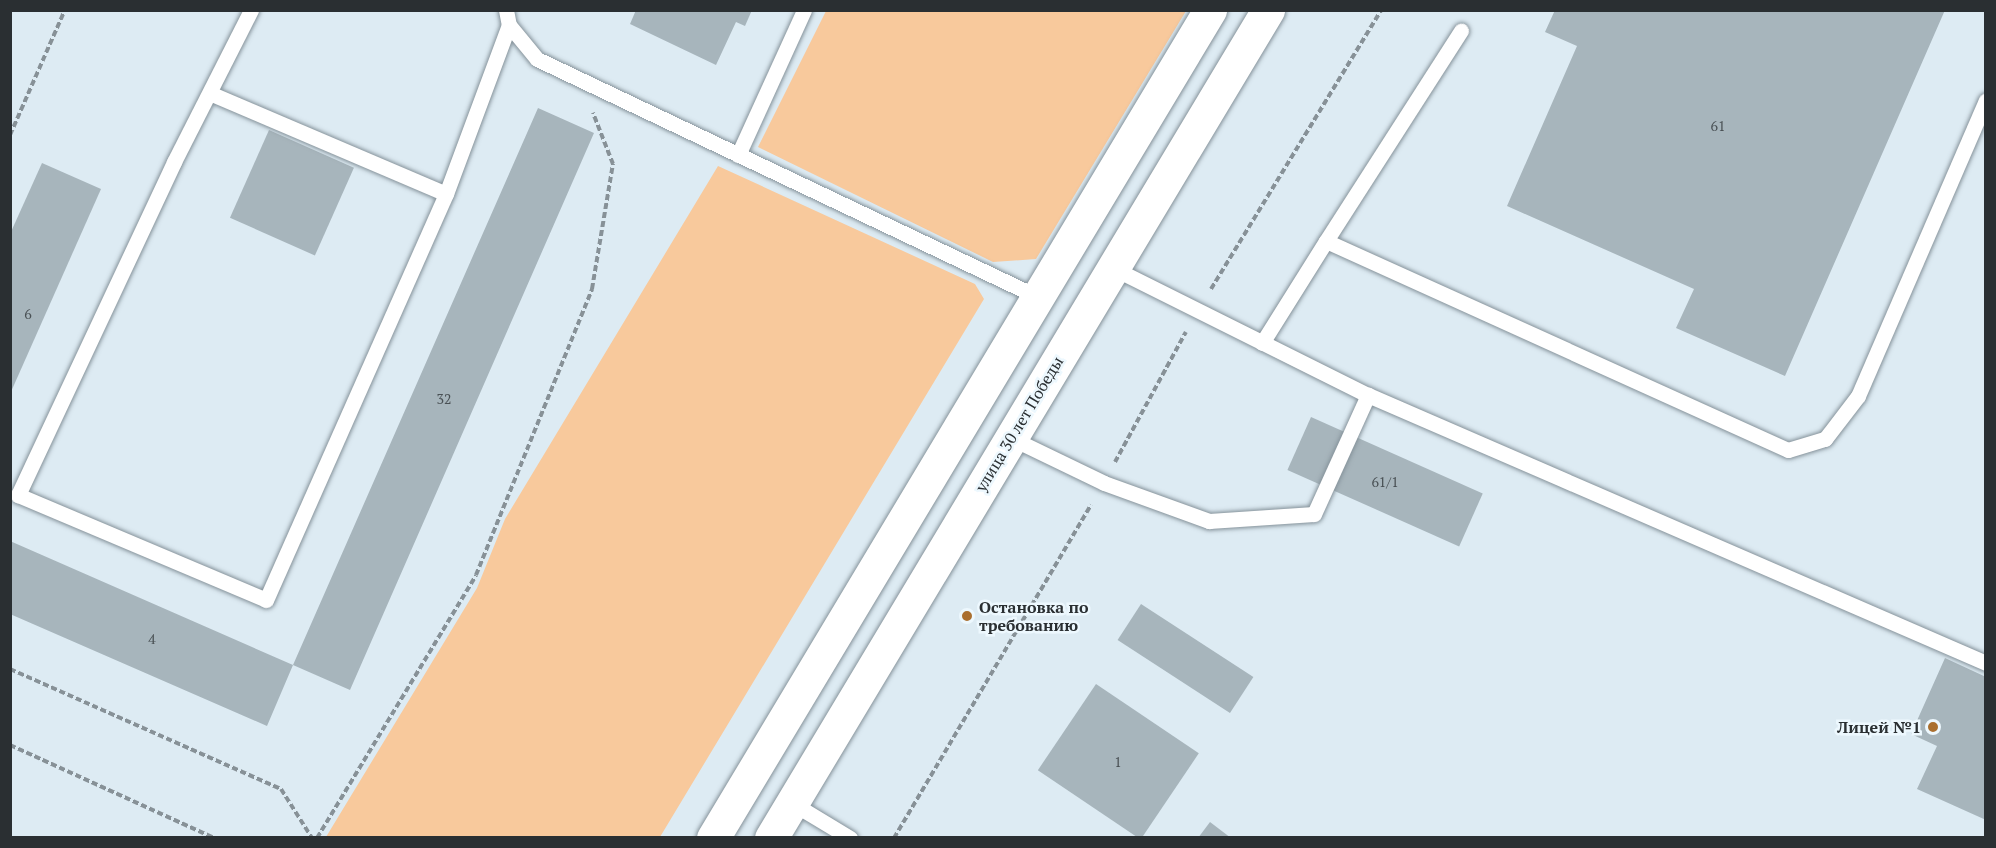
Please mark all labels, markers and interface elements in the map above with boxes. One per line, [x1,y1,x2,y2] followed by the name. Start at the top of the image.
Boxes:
[1711,118,1725,134] house number: 61
[24,306,32,322] house number: 6
[971,352,1067,496] street label: улица 30 лет Победы
[437,391,451,407] house number: 32
[1371,474,1399,490] house number: 61/1
[979,597,1089,635] place label: Остановка по требованию
[960,609,974,623] marker: Остановка по требованию
[148,631,156,647] house number: 4
[1837,717,1921,737] place label: Лицей №1
[1926,720,1940,734] marker: Лицей №1
[1114,754,1122,770] house number: 1

